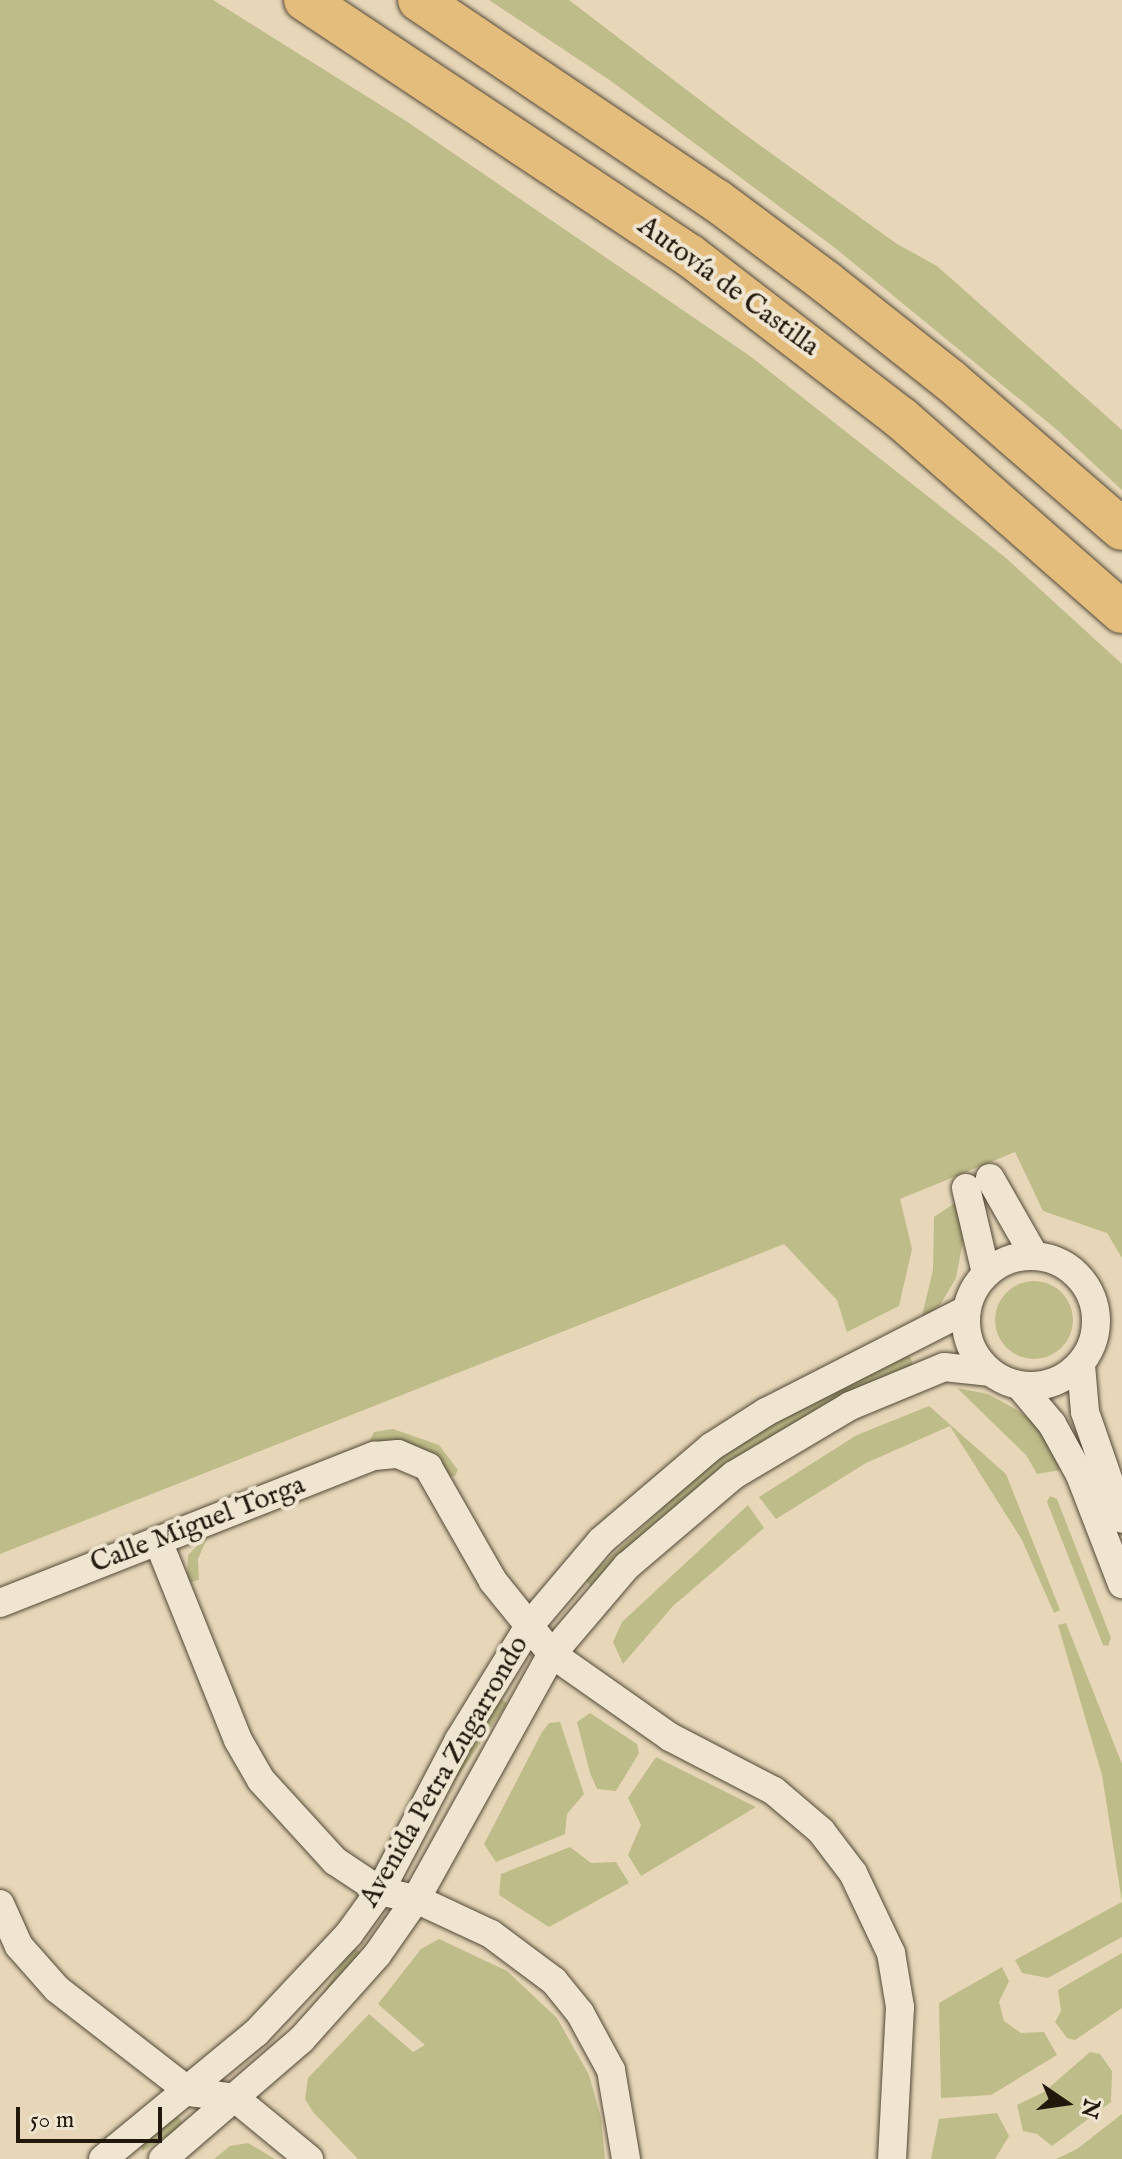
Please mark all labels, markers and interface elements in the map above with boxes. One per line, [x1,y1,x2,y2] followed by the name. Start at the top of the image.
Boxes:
[631,210,825,364] street label: Autovía de Castilla
[86,1469,310,1581] street label: Calle Miguel Torga
[354,1630,536,1914] street label: Avenida Petra Zugarrondo
[1026,2063,1106,2143] north arrow
[20,2091,166,2141] scale bar
[1074,2096,1105,2121] text: N
[30,2105,74,2136] text: 50 m

